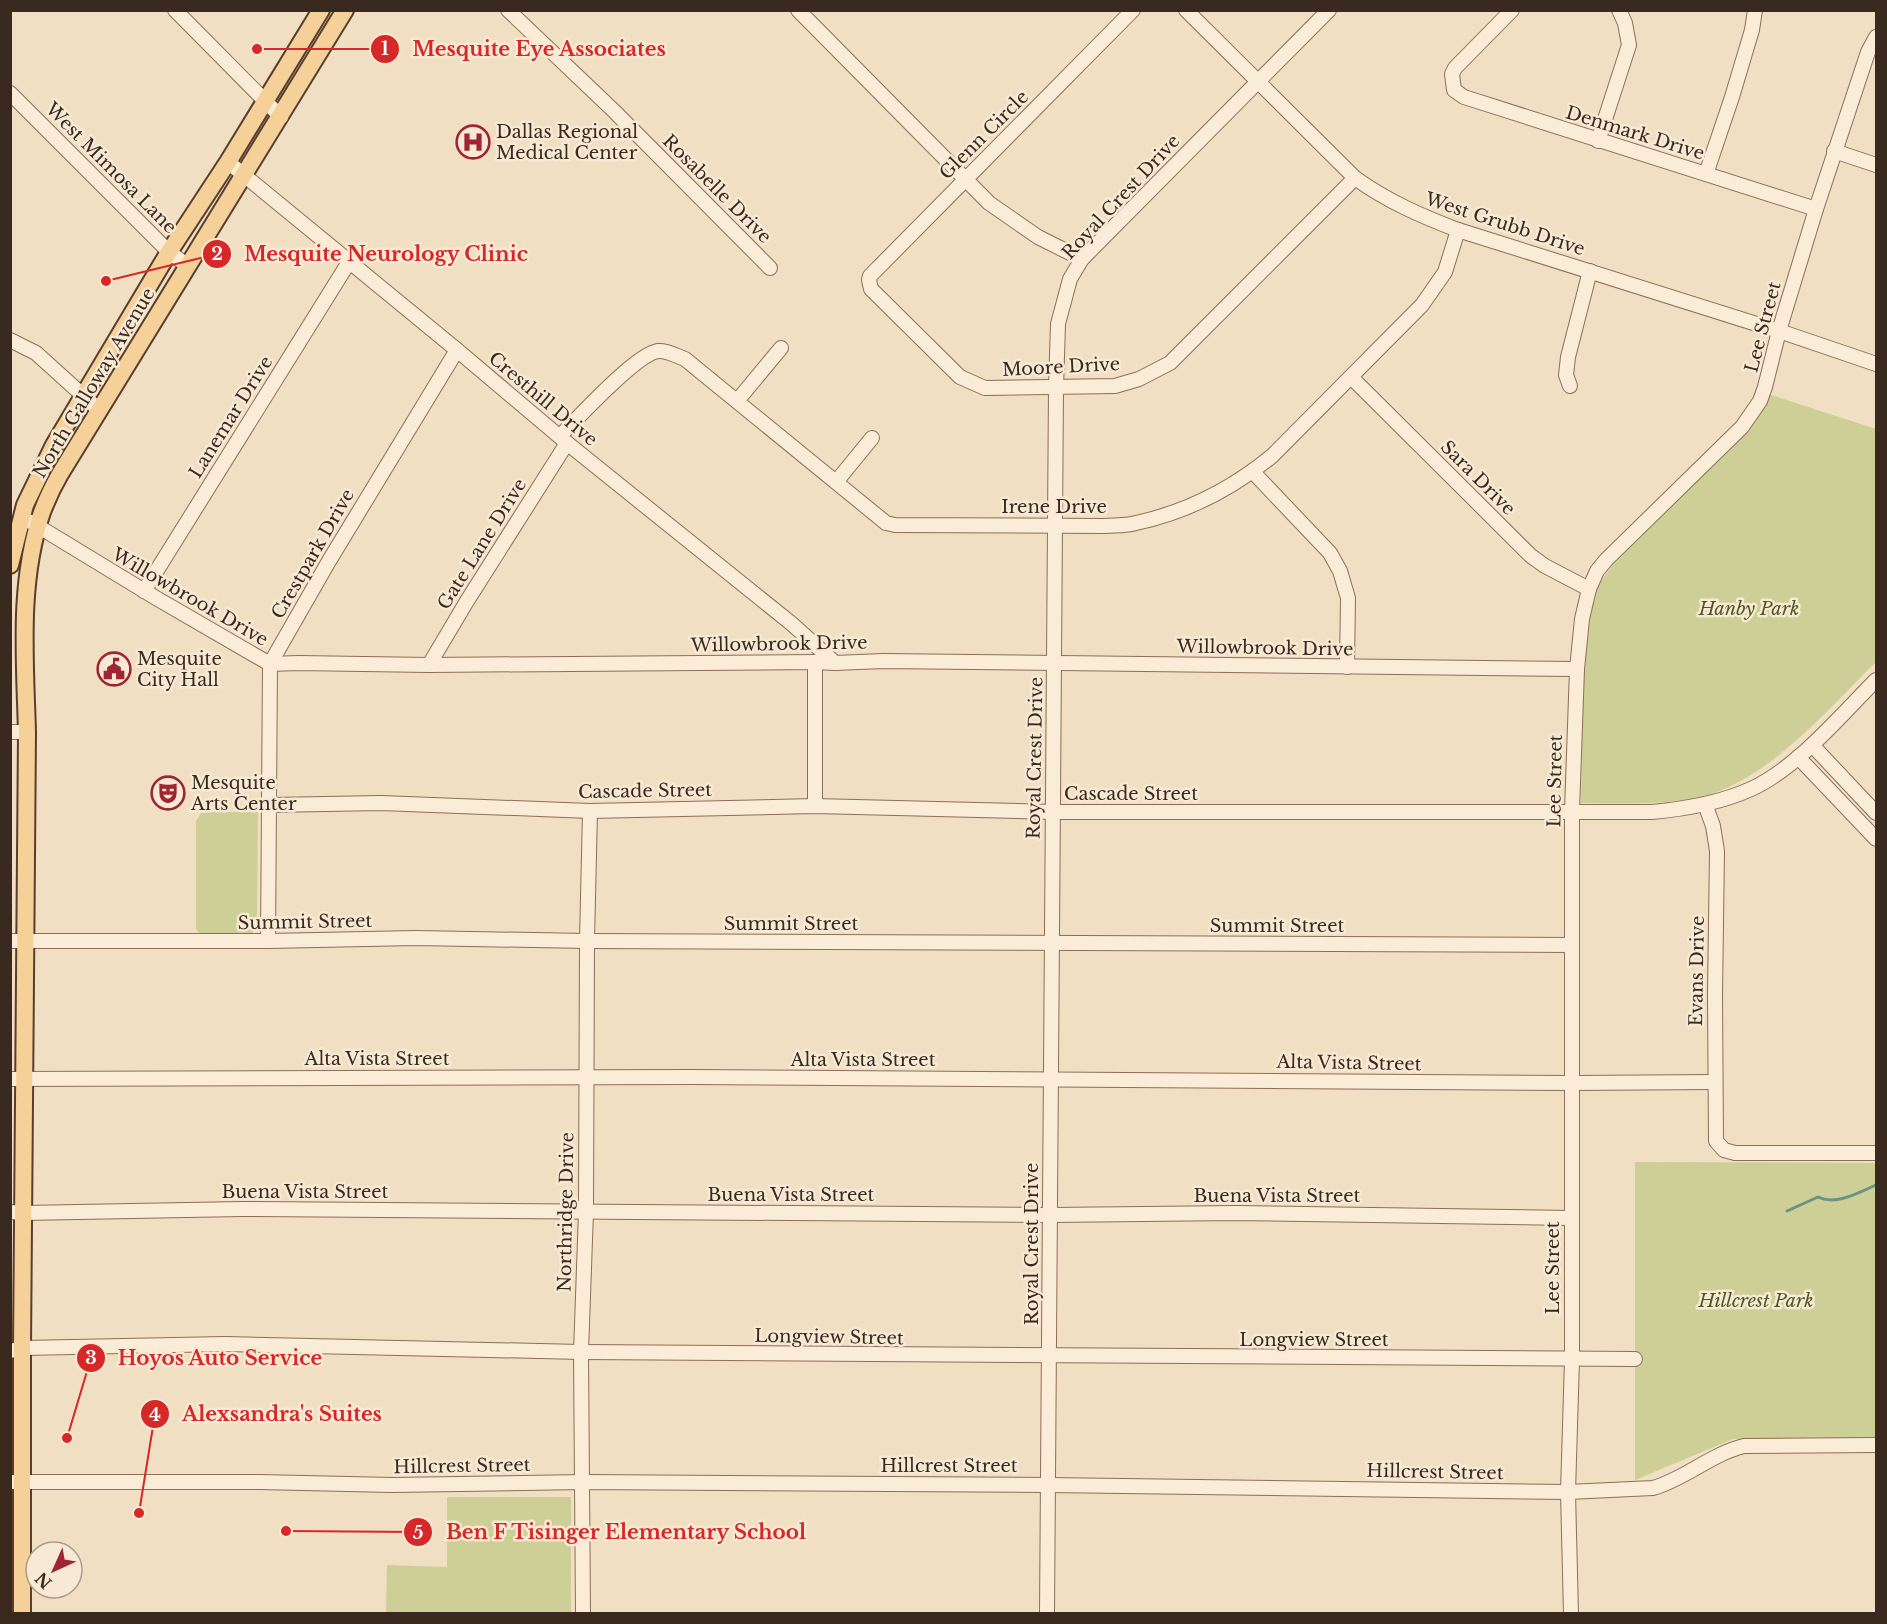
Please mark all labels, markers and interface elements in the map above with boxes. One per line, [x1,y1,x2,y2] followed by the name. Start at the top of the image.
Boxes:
[370,30,678,68] callout: Mesquite Eye Associates
[412,37,666,61] text: Mesquite Eye Associates
[381,38,389,60] text: 1
[935,86,1033,184] street label: Glenn Circle
[40,97,181,238] street label: West Mimosa Lane
[1563,101,1707,165] street label: Denmark Drive
[496,121,638,164] place label: Dallas Regional Medical Center
[455,124,491,160] hospital icon: Dallas Regional Medical Center
[658,130,776,248] street label: Rosabelle Drive
[1058,130,1184,264] street label: Royal Crest Drive
[1421,187,1588,260] street label: West Grubb Drive
[202,235,541,273] callout: Mesquite Neurology Clinic
[244,242,528,266] text: Mesquite Neurology Clinic
[211,243,223,265] text: 2
[1740,279,1786,375] street label: Lee Street
[28,284,160,482] street label: North Galloway Avenue
[484,347,602,451] street label: Cresthill Drive
[185,352,277,482] street label: Lanemar Drive
[1002,353,1120,381] street label: Moore Drive
[1436,436,1520,520] street label: Sara Drive
[433,474,531,614] street label: Gate Lane Drive
[267,485,359,623] street label: Crestpark Drive
[1001,496,1107,518] street label: Irene Drive
[107,543,272,651] street label: Willowbrook Drive
[1698,598,1799,620] park label: Hanby Park
[689,631,868,657] street label: Willowbrook Drive
[1175,635,1354,661] street label: Willowbrook Drive
[137,648,222,691] place label: Mesquite City Hall
[96,651,132,687] public building icon: Mesquite City Hall
[1023,677,1047,839] street label: Royal Crest Drive
[1543,734,1567,828] street label: Lee Street
[190,772,297,815] place label: Mesquite Arts Center
[150,775,186,811] theatre icon: Mesquite Arts Center
[578,779,712,803] street label: Cascade Street
[1064,783,1198,805] street label: Cascade Street
[238,910,373,934] street label: Summit Street
[724,913,858,935] street label: Summit Street
[1210,915,1344,937] street label: Summit Street
[1685,915,1709,1027] street label: Evans Drive
[304,1048,450,1070] street label: Alta Vista Street
[790,1049,936,1071] street label: Alta Vista Street
[1275,1051,1422,1075] street label: Alta Vista Street
[554,1132,578,1292] street label: Northridge Drive
[1021,1163,1043,1325] street label: Royal Crest Drive
[222,1181,389,1203] street label: Buena Vista Street
[708,1184,875,1206] street label: Buena Vista Street
[1194,1185,1361,1207] street label: Buena Vista Street
[1542,1221,1564,1315] street label: Lee Street
[1698,1290,1813,1312] park label: Hillcrest Park
[754,1325,904,1349] street label: Longview Street
[1239,1329,1389,1351] street label: Longview Street
[76,1339,335,1377] callout: Hoyos Auto Service
[118,1346,322,1370] text: Hoyos Auto Service
[85,1347,97,1369] text: 3
[140,1395,394,1433] callout: Alexsandra's Suites
[181,1402,382,1426] text: Alexsandra's Suites
[149,1404,161,1426] text: 4
[393,1454,531,1478] street label: Hillcrest Street
[880,1455,1018,1477] street label: Hillcrest Street
[1366,1460,1504,1484] street label: Hillcrest Street
[403,1513,819,1551] callout: Ben F Tisinger Elementary School
[446,1520,806,1544] text: Ben F Tisinger Elementary School
[413,1522,423,1544] text: 5
[24,1540,84,1600] north arrow
[31,1568,56,1593] text: N

